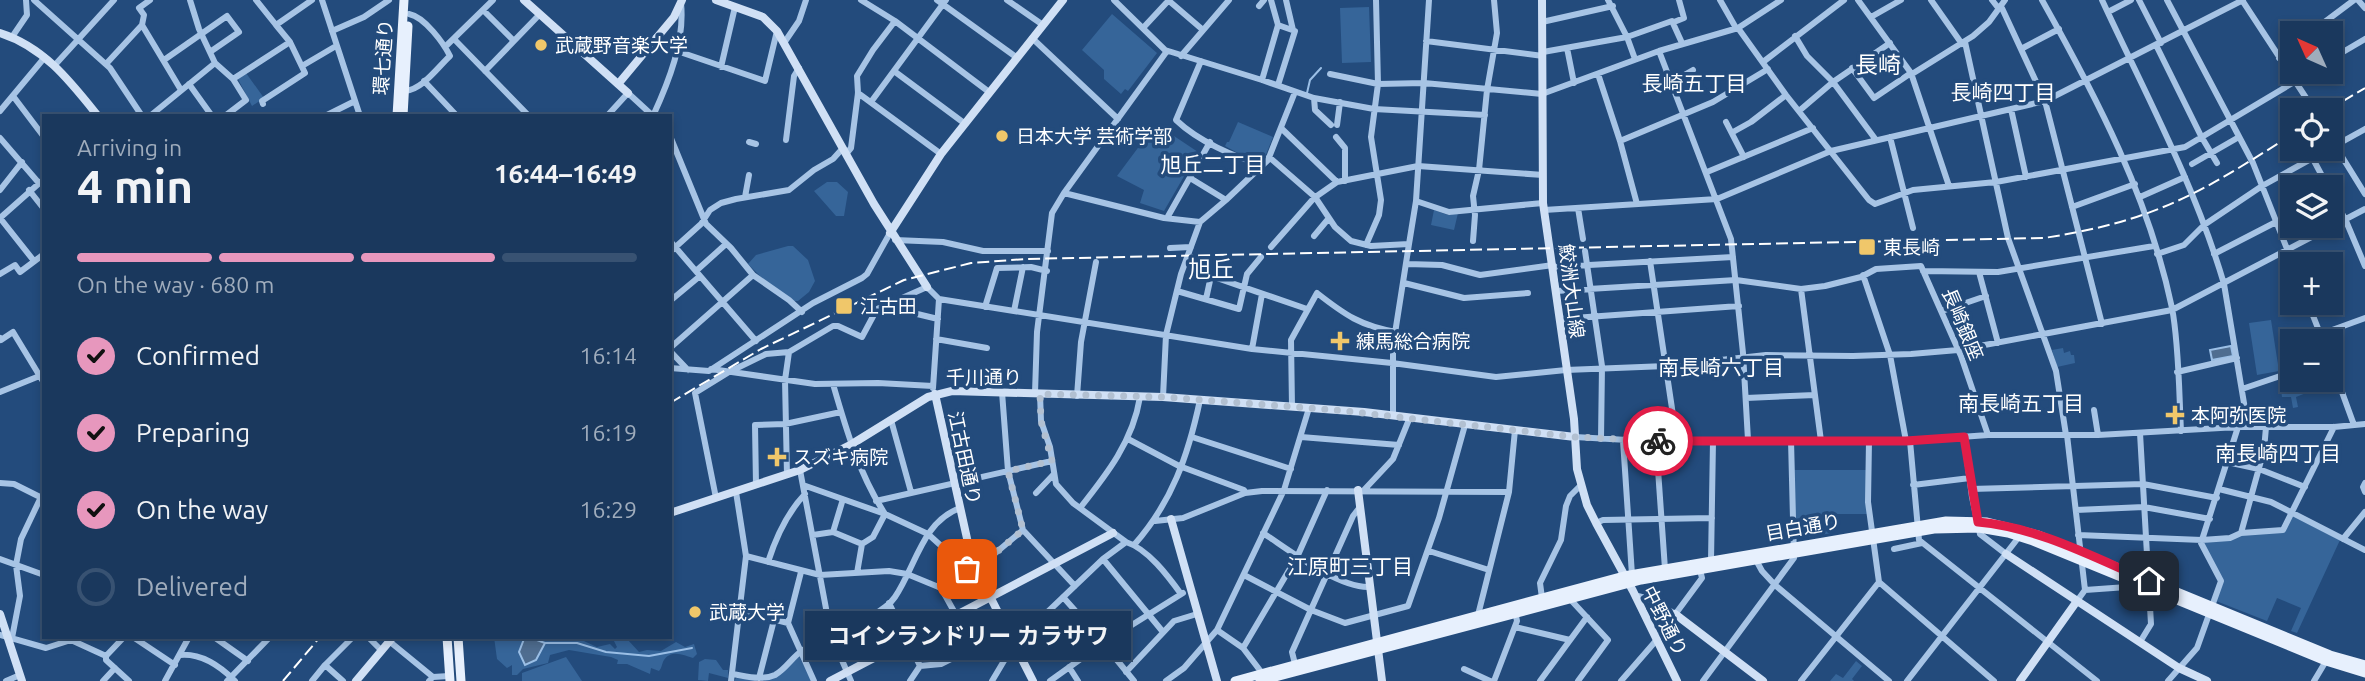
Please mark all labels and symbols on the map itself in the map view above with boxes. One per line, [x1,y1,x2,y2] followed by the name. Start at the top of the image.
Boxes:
[369,18,397,96] street label: 環七通り
[2280,21,2343,84] north arrow
[555,34,688,56] place label: 武蔵野音楽大学
[533,37,549,53] marker: 武蔵野音楽大学
[1855,52,1901,77] district label: 長崎
[1642,71,1747,95] district label: 長崎五丁目
[1951,80,2056,104] district label: 長崎四丁目
[1016,125,1172,147] place label: 日本大学 芸術学部
[994,128,1010,144] marker: 日本大学 芸術学部
[1161,152,1266,176] district label: 旭丘二丁目
[1883,236,1940,258] place label: 東長崎
[1857,237,1877,257] marker: 東長崎
[1555,243,1589,339] street label: 鮫洲大山線
[1188,256,1234,281] district label: 旭丘
[1938,285,1988,363] street label: 長崎銀座
[860,295,917,317] place label: 江古田
[834,296,854,316] marker: 江古田
[1356,330,1470,352] place label: 練馬総合病院
[1330,331,1350,351] marker: 練馬総合病院
[1658,355,1784,379] district label: 南長崎六丁目
[946,366,1022,388] street label: 千川通り
[1958,391,2084,415] district label: 南長崎五丁目
[2191,404,2286,426] place label: 本阿弥医院
[2165,405,2185,425] marker: 本阿弥医院
[1623,406,1693,476] courier
[944,409,986,507] street label: 江古田通り
[2215,441,2341,465] district label: 南長崎四丁目
[793,446,888,468] place label: スズキ病院
[767,447,787,467] marker: スズキ病院
[1764,510,1842,544] street label: 目白通り
[937,539,997,599] pin
[2119,551,2179,611] pin
[1287,554,1413,578] district label: 江原町三丁目
[1638,582,1692,660] street label: 中野通り
[709,601,785,623] place label: 武蔵大学
[687,604,703,620] marker: 武蔵大学
[804,611,1130,660] callout: コインランドリー カラサワ

